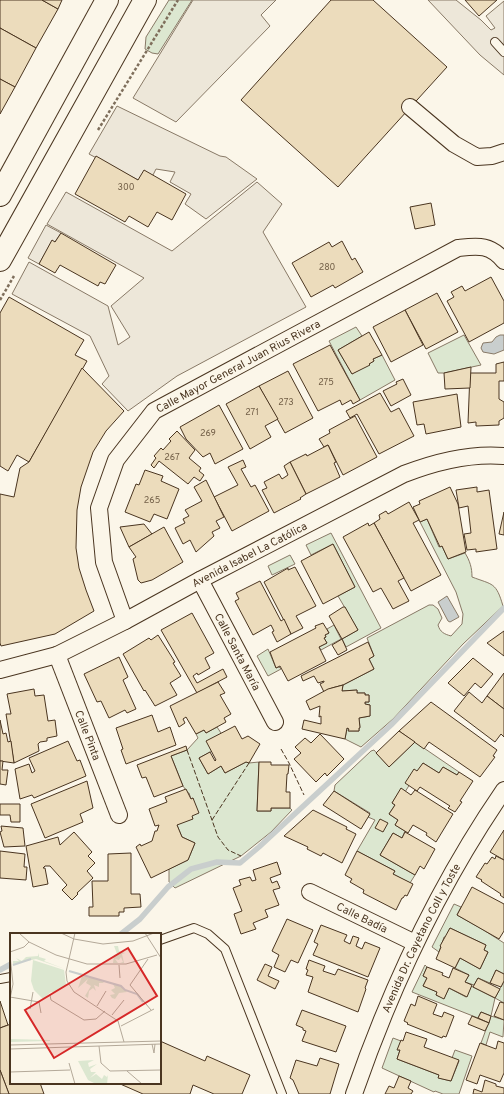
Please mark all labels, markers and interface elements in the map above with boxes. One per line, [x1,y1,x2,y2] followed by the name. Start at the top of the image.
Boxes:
[118,182,135,193] house number: 300
[319,262,336,273] house number: 280
[154,317,323,417] street label: Calle Mayor General Juan Rius Rivera
[318,377,334,388] house number: 275
[278,397,294,408] house number: 273
[245,407,259,418] house number: 271
[200,428,216,439] house number: 269
[164,452,180,463] house number: 267
[144,495,160,506] house number: 265
[190,519,310,591] street label: Avenida Isabel La Católica
[211,611,263,693] street label: Calle Santa María
[71,708,103,763] street label: Calle Pinta
[380,861,464,1015] street label: Avenida Dr. Cayetano Coll y Toste
[334,900,390,937] street label: Calle Badía
[10,933,161,1084] inset map

